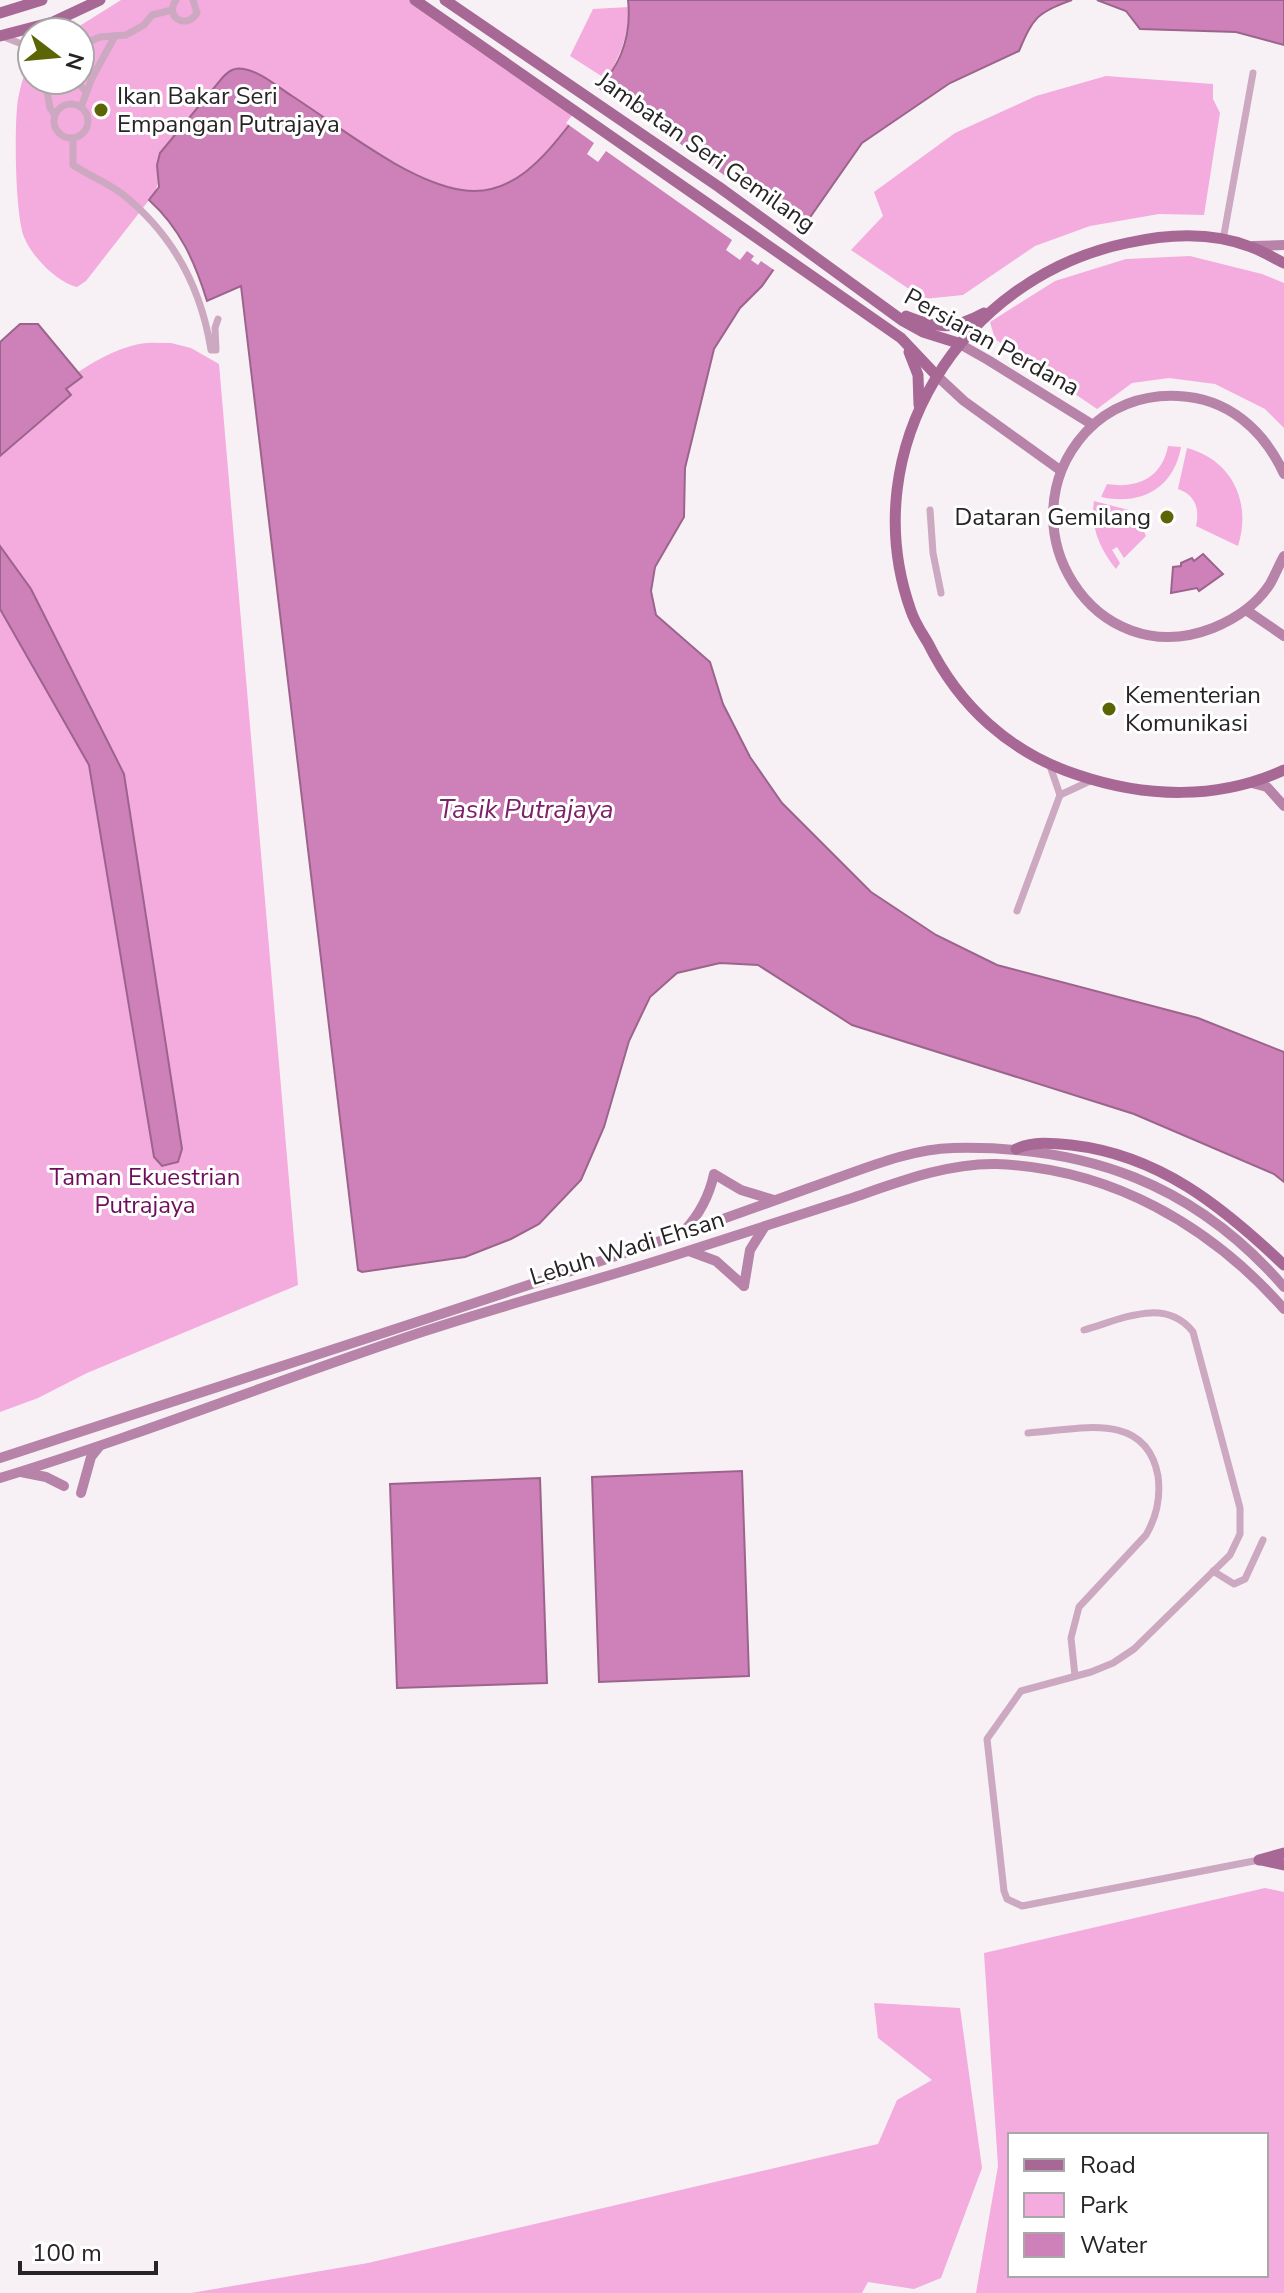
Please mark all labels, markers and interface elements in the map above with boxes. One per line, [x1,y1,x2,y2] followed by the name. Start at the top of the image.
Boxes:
[16,16,96,96] north arrow
[58,49,91,73] text: N
[589,64,822,240] street label: Jambatan Seri Gemilang
[117,80,340,140] place label: Ikan Bakar Seri Empangan Putrajaya
[92,101,110,119] marker: Ikan Bakar Seri Empangan Putrajaya
[899,281,1085,403] street label: Persiaran Perdana
[955,501,1151,533] place label: Dataran Gemilang
[1158,508,1176,526] marker: Dataran Gemilang
[1125,679,1261,739] place label: Kementerian Komunikasi
[1100,700,1118,718] marker: Kementerian Komunikasi
[438,792,614,827] water label: Tasik Putrajaya
[50,1161,240,1221] park label: Taman Ekuestrian Putrajaya
[526,1203,728,1293] street label: Lebuh Wadi Ehsan
[1008,2133,1268,2277] legend
[1080,2149,1136,2181] text: Road
[1080,2189,1129,2221] text: Park
[20,2225,156,2275] scale bar
[1080,2229,1148,2261] text: Water
[32,2237,102,2269] text: 100 m

